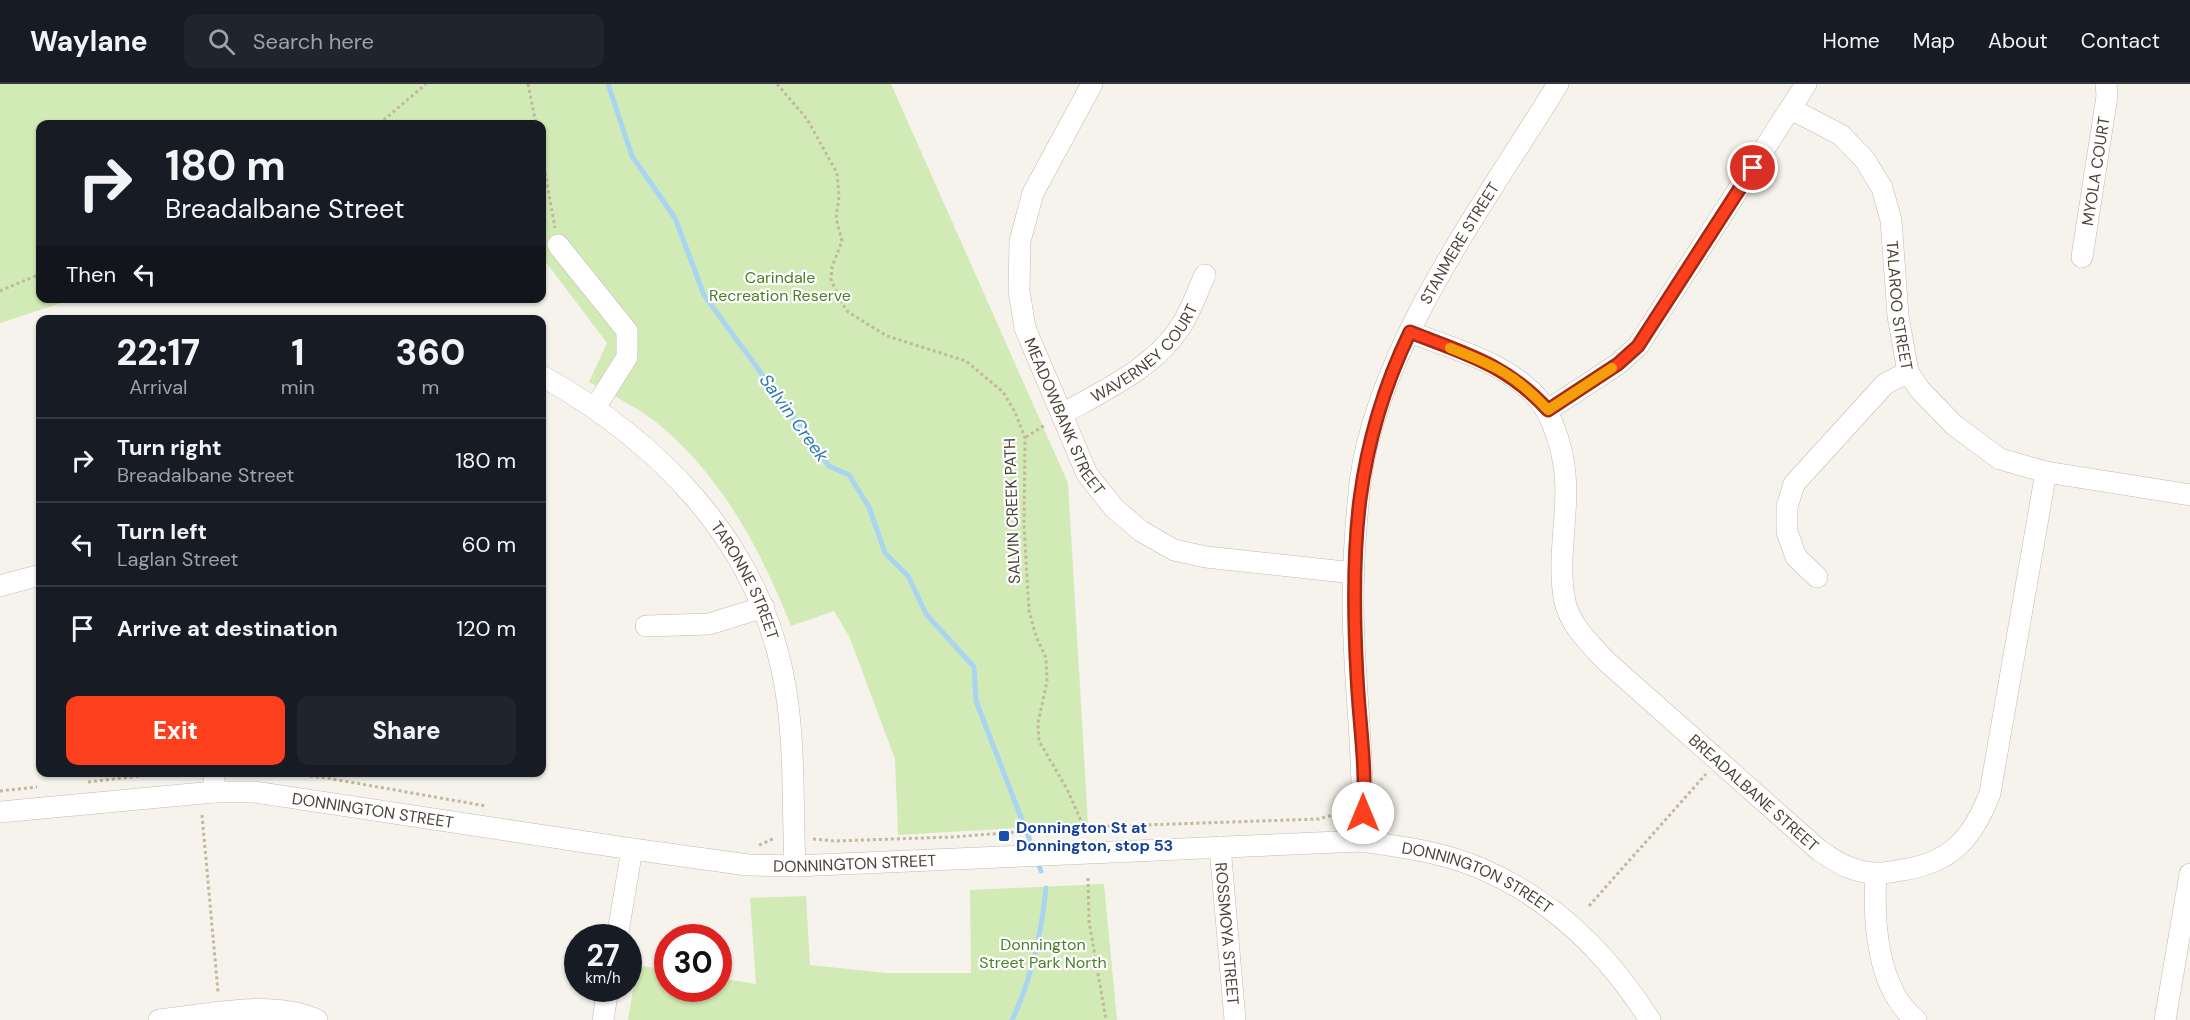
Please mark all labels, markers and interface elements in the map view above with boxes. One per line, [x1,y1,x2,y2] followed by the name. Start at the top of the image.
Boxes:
[184,14,604,68] search box
[30,23,148,60] text: Waylane
[205,25,238,58] icon: search
[253,27,374,56] text: Search here
[1822,27,1880,55] text: Home
[1913,27,1955,55] text: Map
[1988,27,2048,55] text: About
[2081,27,2160,55] text: Contact
[2076,115,2114,227] street label: MYOLA COURT
[165,138,286,193] text: 180 m
[1727,142,1778,193] pin
[66,144,144,222] icon: right
[1736,151,1769,184] icon: arrive
[1415,178,1504,308] street label: STANMERE STREET
[165,191,405,226] text: Breadalbane Street
[1882,240,1918,372] street label: TALAROO STREET
[128,258,161,291] icon: left
[66,260,116,289] text: Then
[709,267,851,306] park label: Carindale Recreation Reserve
[1087,300,1202,407] street label: WAVERNEY COURT
[117,329,200,376] text: 22:17
[291,329,304,376] text: 1
[395,329,465,376] text: 360
[1020,334,1110,499] street label: MEADOWBANK STREET
[754,369,834,467] water label: Salvin Creek
[129,374,187,400] text: Arrival
[281,374,315,400] text: min
[421,374,439,400] text: m
[117,433,222,462] text: Turn right
[999,438,1025,584] street label: SALVIN CREEK PATH
[66,444,99,477] icon: right
[455,446,516,475] text: 180 m
[117,462,294,488] text: Breadalbane Street
[117,517,207,546] text: Turn left
[707,517,784,642] street label: TARONNE STREET
[66,528,99,561] icon: left
[462,530,516,559] text: 60 m
[117,546,238,572] text: Laglan Street
[66,612,99,645] icon: arrive
[117,614,338,643] text: Arrive at destination
[456,614,516,643] text: 120 m
[66,696,285,765] button: Exit
[297,696,516,765] button: Share
[1685,729,1824,856] street label: BREADALBANE STREET
[1331,781,1395,845] position arrow
[290,787,455,832] street label: DONNINGTON STREET
[1016,817,1173,856] place label: Donnington St at Donnington, stop 53
[997,829,1011,843] marker: Donnington St at Donnington, stop 53
[1400,837,1557,918] street label: DONNINGTON STREET
[773,849,937,877] street label: DONNINGTON STREET
[1211,861,1244,1006] street label: ROSSMOYA STREET
[654,924,732,1002] speed limit sign: 30
[979,934,1107,973] park label: Donnington Street Park North
[586,936,620,975] text: 27
[585,968,621,988] text: km/h

